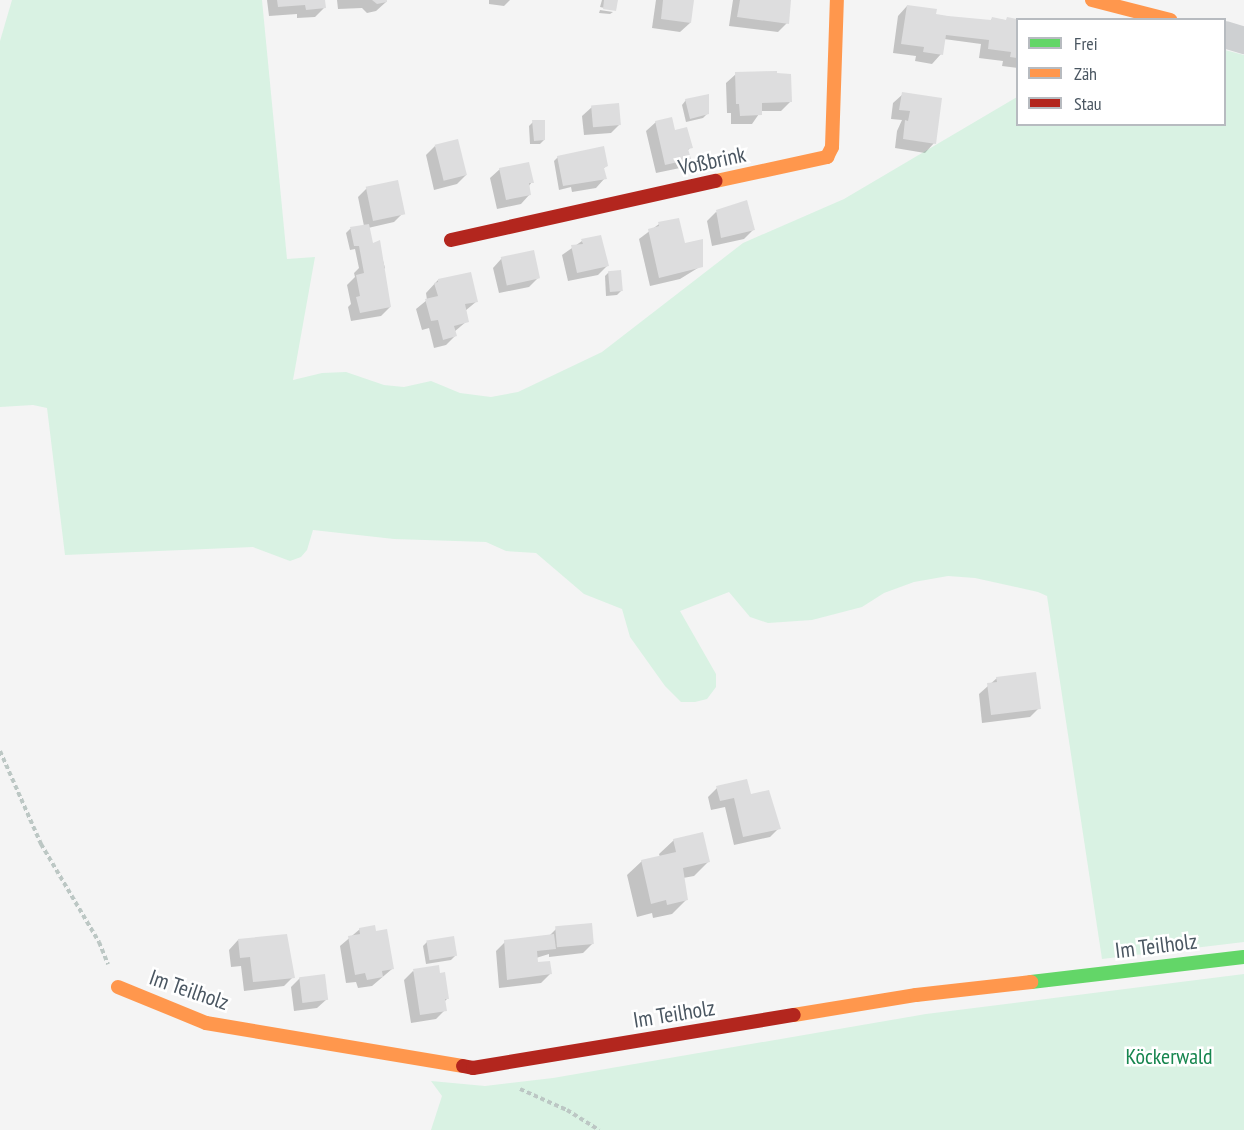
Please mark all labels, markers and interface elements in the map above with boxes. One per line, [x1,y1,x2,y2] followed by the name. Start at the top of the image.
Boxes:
[1016,18,1226,126] legend
[1074,32,1098,55] text: Frei
[1074,62,1097,85] text: Zäh
[1074,92,1102,115] text: Stau
[676,141,748,181] street label: Voßbrink
[1113,928,1199,964] street label: Im Teilholz
[146,964,232,1016] street label: Im Teilholz
[631,994,717,1034] street label: Im Teilholz
[1125,1044,1213,1070] park label: Köckerwald

